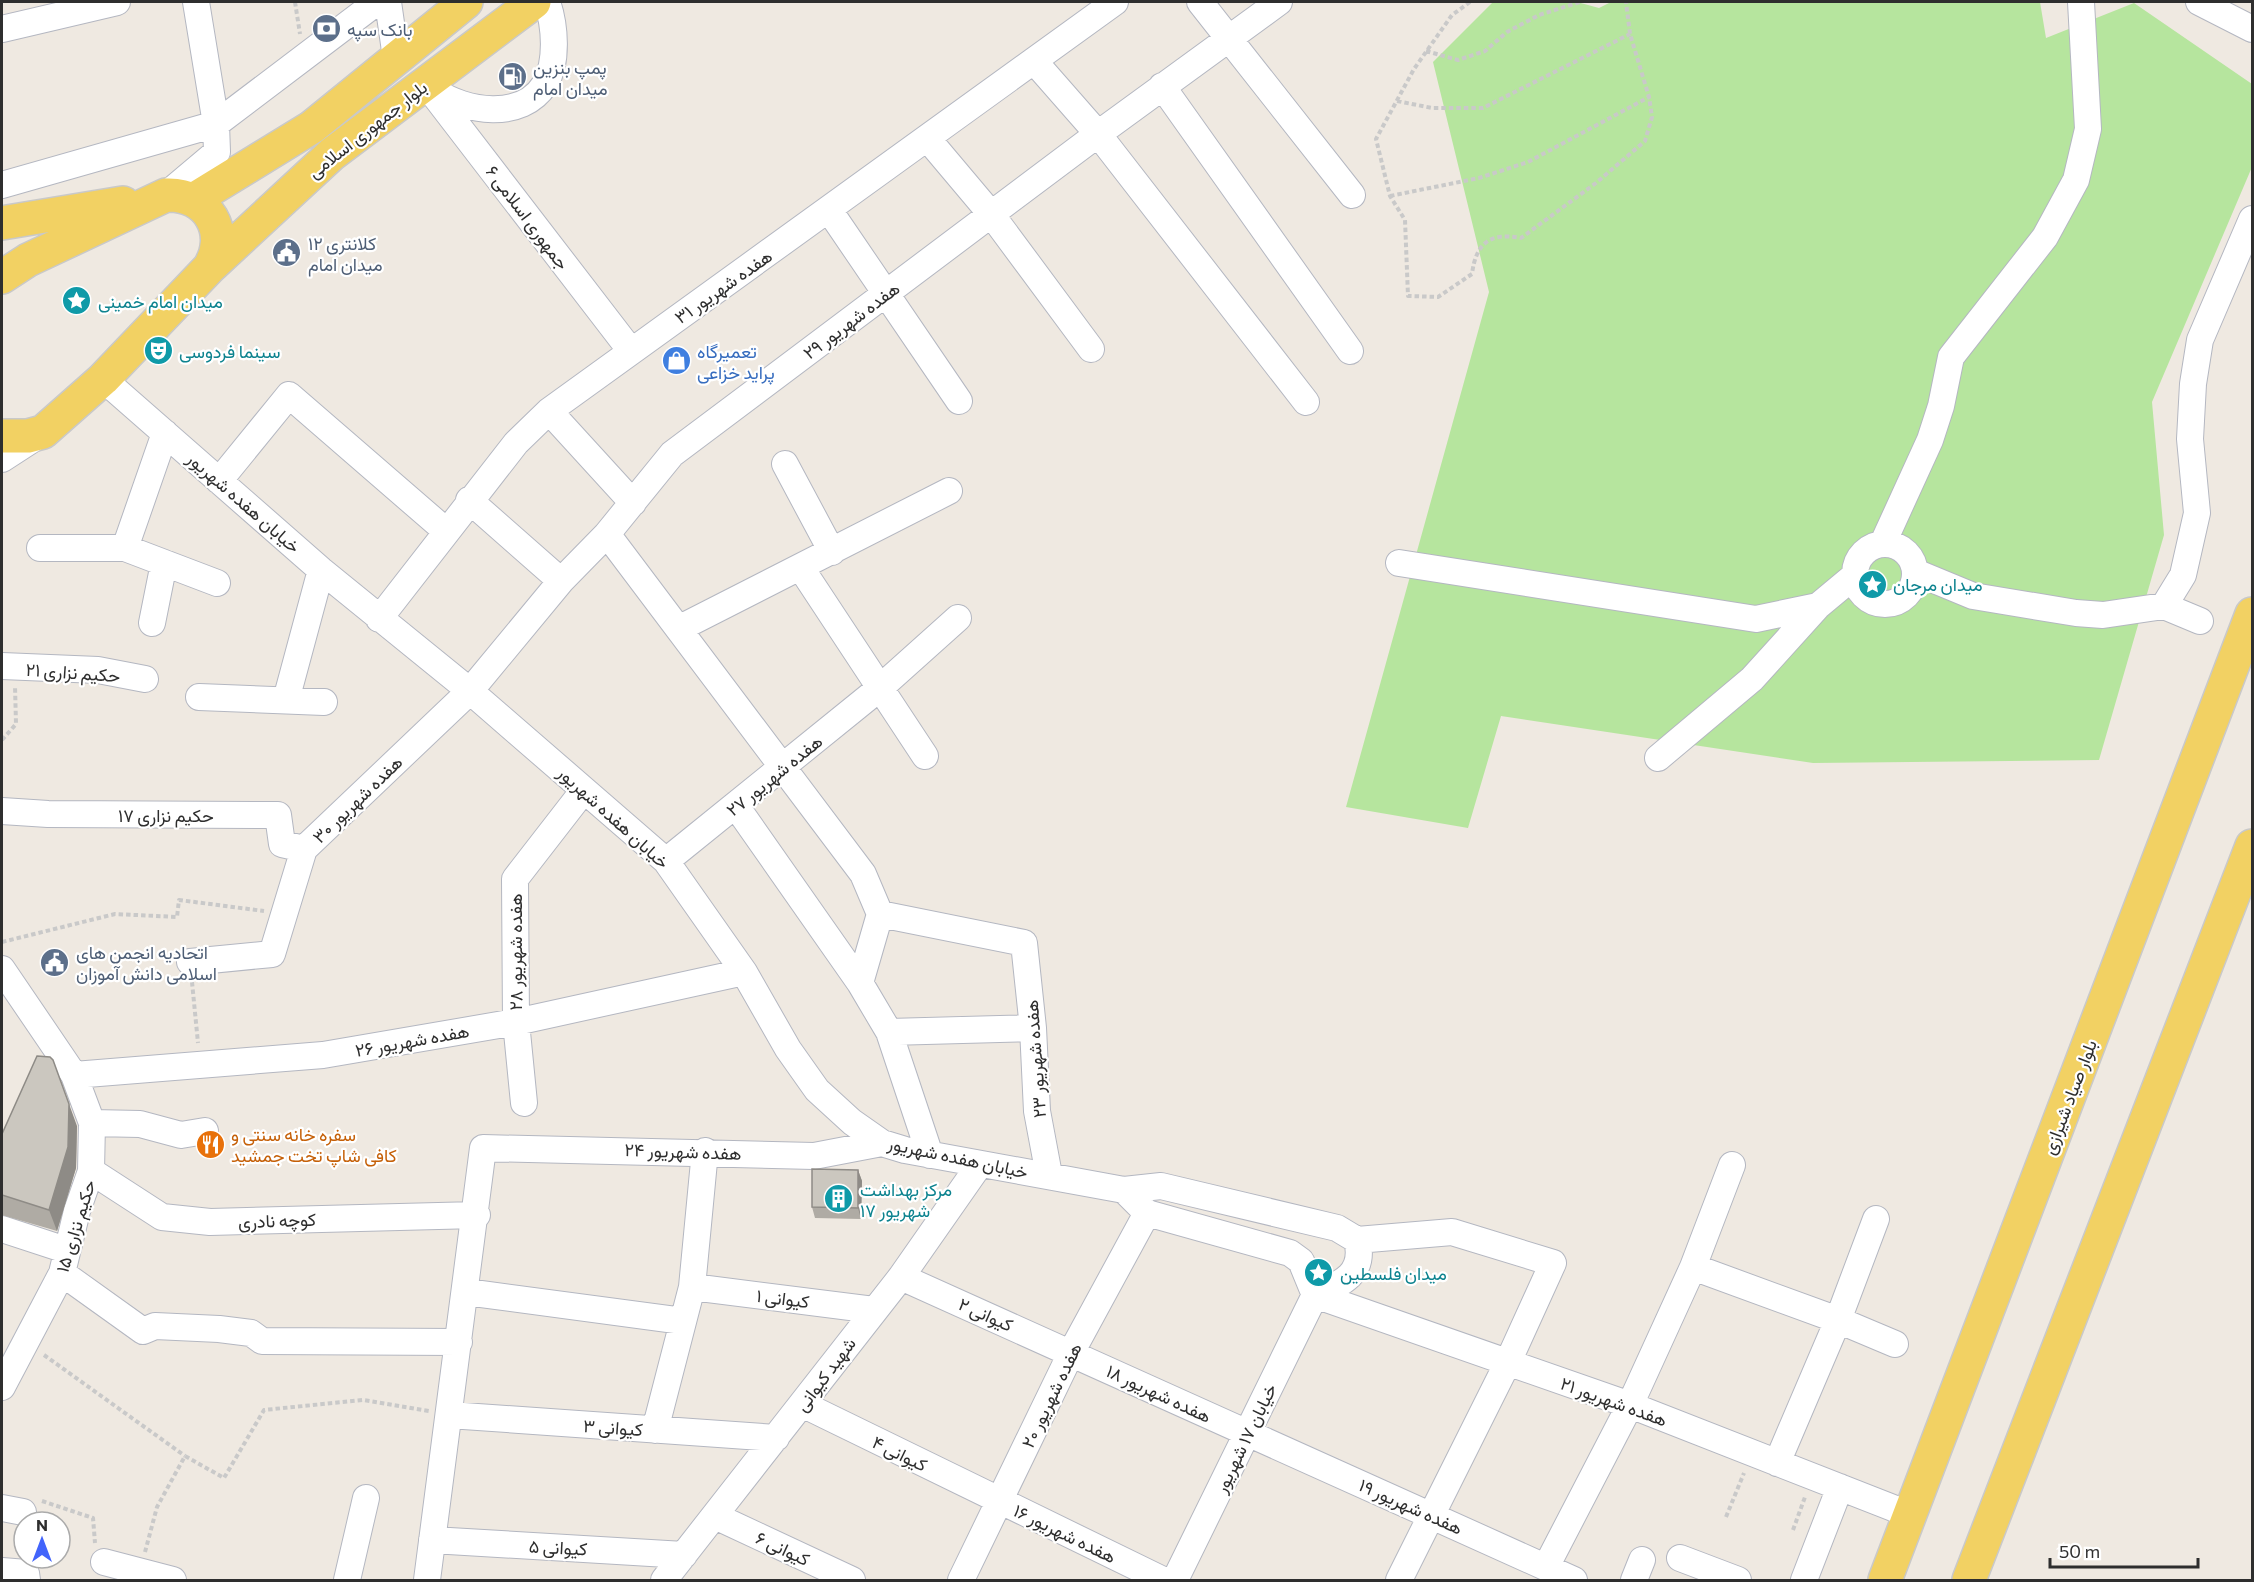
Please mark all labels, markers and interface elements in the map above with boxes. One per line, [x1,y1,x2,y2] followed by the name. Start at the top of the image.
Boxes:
[310,13,342,45] bank icon: بانک سپه
[347,18,413,42] place label: بانک سپه
[533,56,608,101] place label: پمپ بنزین میدان امام
[496,61,528,93] fuel station icon: پمپ بنزین میدان امام
[303,76,432,183] street label: بلوار جمهوری اسلامی
[481,161,574,274] street label: جمهوری اسلامی ۶
[308,232,383,277] place label: کلانتری ۱۲ میدان امام
[271,237,303,269] public building icon: کلانتری ۱۲ میدان امام
[670,244,777,329] street label: هفده شهریور ۳۱
[798,277,904,364] street label: هفده شهریور ۲۹
[61,285,93,317] place icon: میدان امام خمینی
[98,290,223,314] place label: میدان امام خمینی
[142,335,174,367] theatre icon: سینما فردوسی
[179,340,281,363] place label: سینما فردوسی
[697,340,775,385] place label: تعمیرگاه پراید خزاعی
[660,345,692,377] shop icon: تعمیرگاه پراید خزاعی
[182,446,305,558] street label: خیابان هفده شهریور
[1856,568,1888,600] place icon: میدان مرجان
[1893,573,1983,596] place label: میدان مرجان
[25,658,121,688] street label: حکیم نزاری ۲۱
[722,730,827,821] street label: هفده شهریور ۲۷
[307,751,407,848] street label: هفده شهریور ۳۰
[552,760,674,874] street label: خیابان هفده شهریور
[118,804,214,828] street label: حکیم نزاری ۱۷
[504,893,527,1011] street label: هفده شهریور ۲۸
[76,941,217,985] place label: اتحادیه انجمن های اسلامی دانش آموزان
[39,946,71,978] public building icon: اتحادیه انجمن های اسلامی دانش آموزان
[1020,999,1051,1119] street label: هفده شهریور ۲۳
[353,1019,471,1062] street label: هفده شهریور ۲۶
[2037,1036,2102,1158] street label: بلوار صیاد شیرازی
[231,1123,397,1168] place label: سفره خانه سنتی و کافی شاپ تخت جمشید
[194,1128,226,1160] restaurant icon: سفره خانه سنتی و کافی شاپ تخت جمشید
[885,1131,1030,1184] street label: خیابان هفده شهریور
[624,1138,742,1165] street label: هفده شهریور ۲۴
[50,1177,101,1276] street label: حکیم نزاری ۱۵
[860,1178,952,1222] place label: مرکز بهداشت ۱۷ شهریور
[823,1183,855,1215] building icon: مرکز بهداشت ۱۷ شهریور
[238,1208,317,1234] street label: کوچه نادری
[1303,1257,1335,1289] place icon: میدان فلسطین
[1340,1262,1447,1285] place label: میدان فلسطین
[755,1284,811,1313] street label: کیوانی ۱
[955,1292,1017,1337] street label: کیوانی ۲
[790,1333,861,1416] street label: شهید کیوانی
[1016,1339,1087,1452] street label: هفده شهریور ۲۰
[1103,1359,1215,1428] street label: هفده شهریور ۱۸
[1557,1372,1670,1431] street label: هفده شهریور ۲۱
[1209,1380,1282,1498] street label: خیابان ۱۷ شهریور
[582,1414,644,1441] street label: کیوانی ۳
[869,1430,931,1477] street label: کیوانی ۴
[1355,1473,1466,1540] street label: هفده شهریور ۱۹
[1010,1499,1120,1568] street label: هفده شهریور ۱۶
[12,1510,72,1570] north arrow
[36,1515,48,1534] text: N
[752,1526,813,1571] street label: کیوانی ۶
[2050,1531,2198,1569] scale bar
[528,1534,588,1561] street label: کیوانی ۵
[2059,1540,2100,1562] text: 50 m

